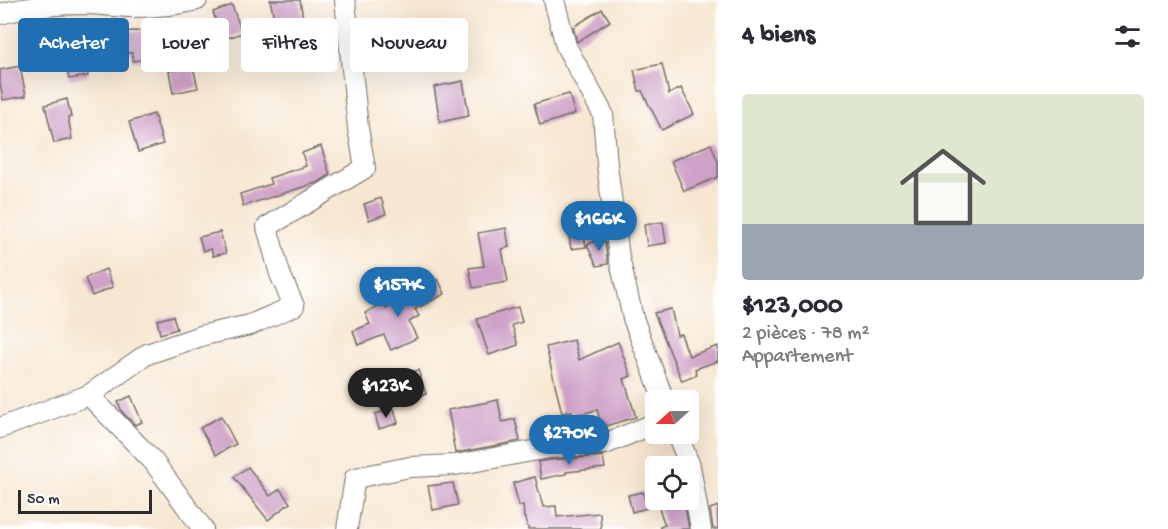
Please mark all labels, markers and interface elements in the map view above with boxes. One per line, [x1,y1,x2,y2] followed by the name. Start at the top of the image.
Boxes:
[18,18,129,72] chip: Acheter
[141,18,229,72] chip: Louer
[241,18,338,72] chip: Filtres
[350,18,468,72] chip: Nouveau
[1111,20,1144,53] icon: filters
[742,21,815,52] text: 4 biens
[889,133,997,241] icon: home
[557,201,641,252] pin: $166K
[575,209,623,232] text: $166K
[356,267,440,318] pin: $157K
[374,275,423,298] text: $157K
[742,292,843,323] text: $123,000
[742,323,870,346] text: 2 pièces · 78 m²
[742,346,852,369] text: Appartement
[344,368,428,419] pin: $123K
[362,376,410,399] text: $123K
[645,390,699,444] north arrow
[645,390,699,510] map controls
[527,415,611,466] pin: $270K
[543,423,595,446] text: $270K
[645,456,699,510] button: locate
[18,487,152,514] scale bar
[27,491,60,510] text: 50 m

